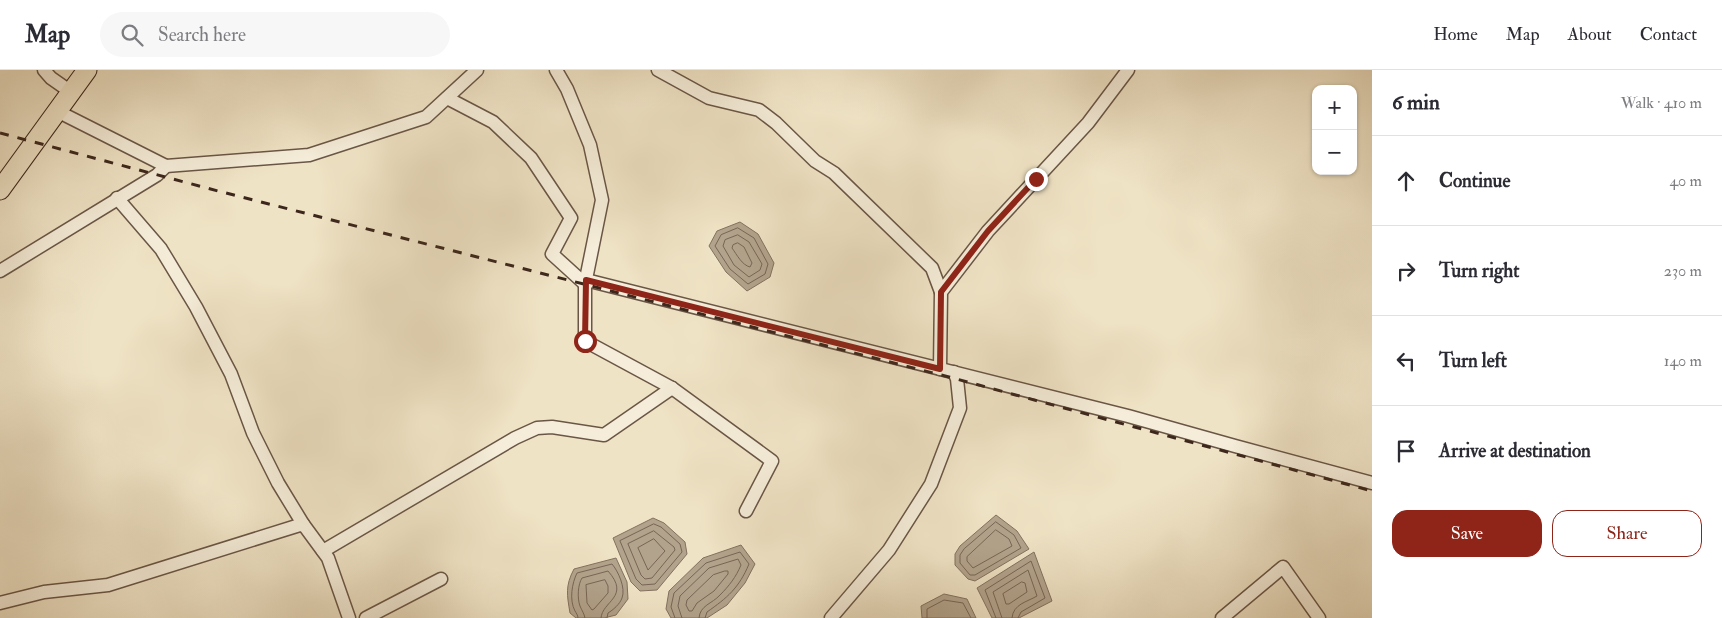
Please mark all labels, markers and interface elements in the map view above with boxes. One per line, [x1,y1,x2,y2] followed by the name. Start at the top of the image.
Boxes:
[100,12,450,57] search box
[25,19,70,50] text: Map
[118,21,146,49] icon: search
[158,23,246,47] text: Search here
[1433,23,1478,46] text: Home
[1506,23,1540,46] text: Map
[1568,23,1612,46] text: About
[1640,23,1697,46] text: Contact
[1312,85,1357,175] map controls
[1312,85,1357,130] button: +
[1392,89,1440,116] text: 6 min
[1621,93,1702,113] text: Walk · 410 m
[1312,130,1357,175] button: −
[1392,167,1420,195] icon: ahead
[1025,168,1048,191] route end
[1439,169,1510,193] text: Continue
[1669,171,1702,191] text: 40 m
[1392,257,1420,285] icon: right
[1439,259,1519,283] text: Turn right
[1664,261,1702,281] text: 230 m
[574,330,597,353] route start
[1392,347,1420,375] icon: left
[1439,349,1507,373] text: Turn left
[1664,351,1702,371] text: 140 m
[1392,437,1420,465] icon: arrive
[1439,439,1591,463] text: Arrive at destination
[1392,510,1542,557] button: Save
[1552,510,1702,557] button: Share

